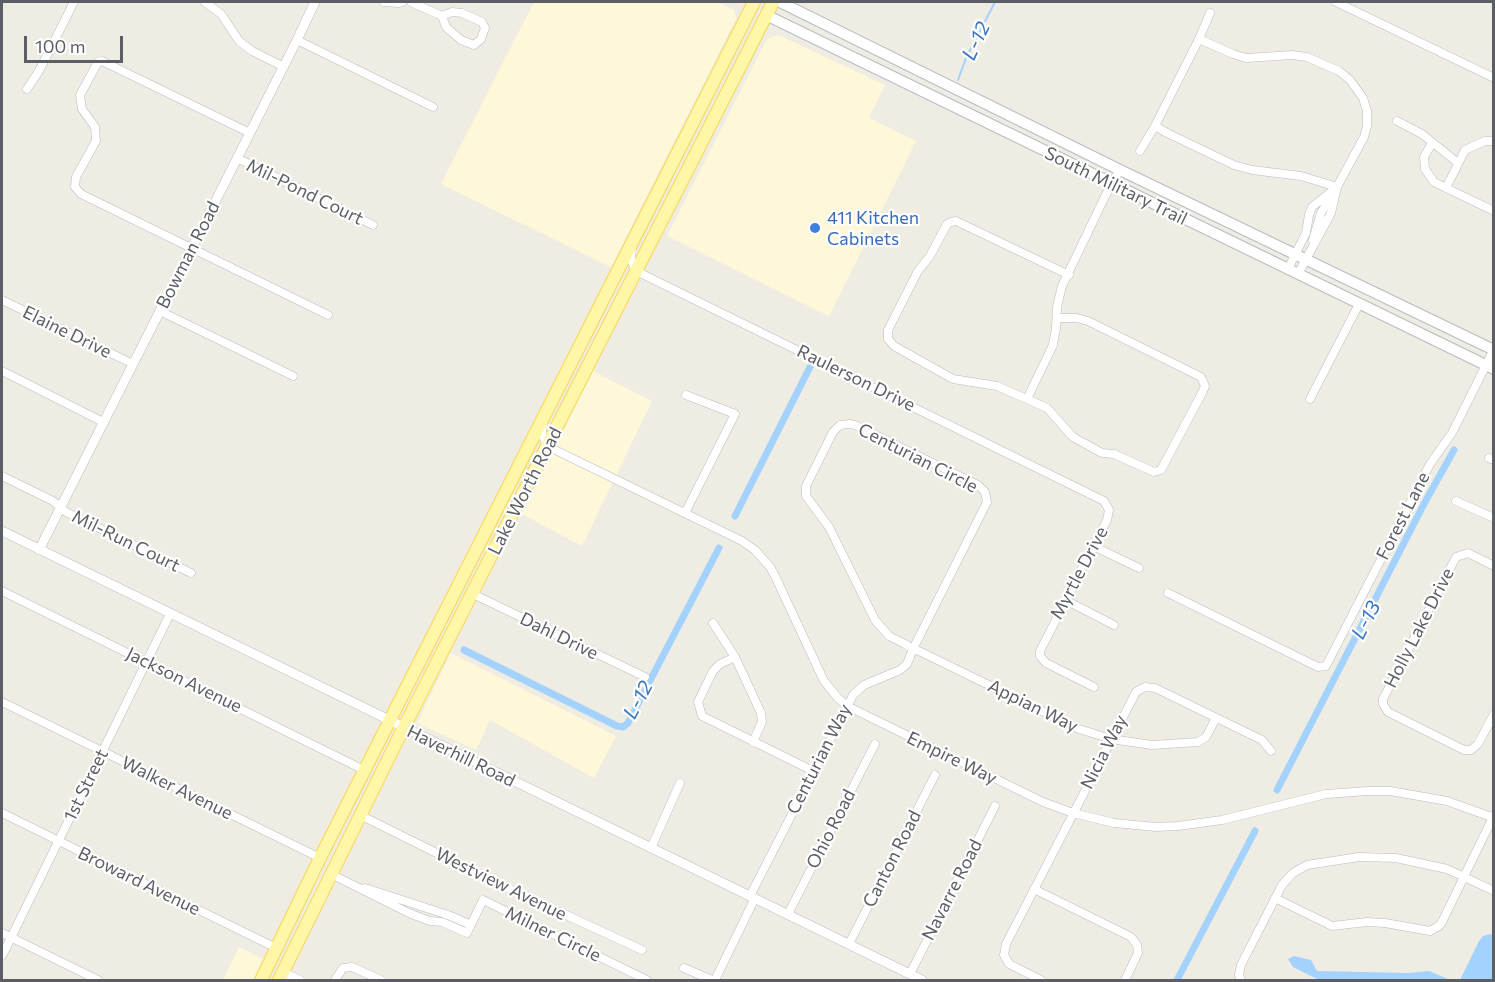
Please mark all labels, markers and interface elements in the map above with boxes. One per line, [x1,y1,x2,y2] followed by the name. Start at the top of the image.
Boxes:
[957,18,995,64] water label: L-12
[27,24,126,62] scale bar
[35,35,85,57] text: 100 m
[1041,142,1191,230] street label: South Military Trail
[243,154,367,230] street label: Mil-Pond Court
[152,198,224,312] street label: Bowman Road
[827,207,919,250] place label: 411 Kitchen Cabinets
[808,221,822,235] marker: 411 Kitchen Cabinets
[19,301,115,363] street label: Elaine Drive
[793,340,919,416] street label: Raulerson Drive
[855,419,981,497] street label: Centurian Circle
[484,424,566,558] street label: Lake Worth Road
[1372,469,1434,563] street label: Forest Lane
[68,506,184,576] street label: Mil-Run Court
[1046,523,1112,623] street label: Myrtle Drive
[1379,564,1459,692] street label: Holly Lake Drive
[1346,597,1386,643] water label: L-13
[516,608,602,664] street label: Dahl Drive
[123,643,245,717] street label: Jackson Avenue
[984,675,1082,737] street label: Appian Way
[618,677,658,723] water label: L-12
[782,700,856,818] street label: Centurian Way
[1076,711,1132,793] street label: Nicia Way
[403,720,519,792] street label: Haverhill Road
[903,727,1001,789] street label: Empire Way
[59,745,113,825] street label: 1st Street
[118,752,236,824] street label: Walker Avenue
[802,786,860,872] street label: Ohio Road
[858,807,926,911] street label: Canton Road
[917,836,987,944] street label: Navarre Road
[74,842,204,920] street label: Broward Avenue
[432,843,570,925] street label: Westview Avenue
[502,902,604,966] street label: Milner Circle

